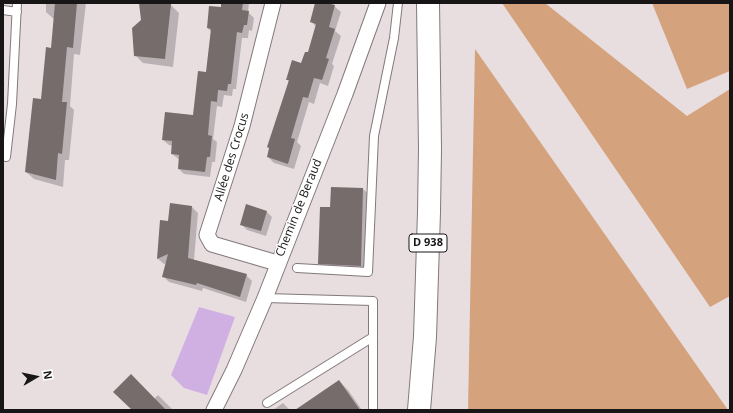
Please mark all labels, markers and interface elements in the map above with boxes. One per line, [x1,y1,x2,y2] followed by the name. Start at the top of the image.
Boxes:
[212,111,252,203] street label: Allée des Crocus
[273,157,325,259] street label: Chemin de Beraud
[409,234,447,252] road number: D 938
[16,357,56,397] north arrow
[40,369,56,381] text: N

